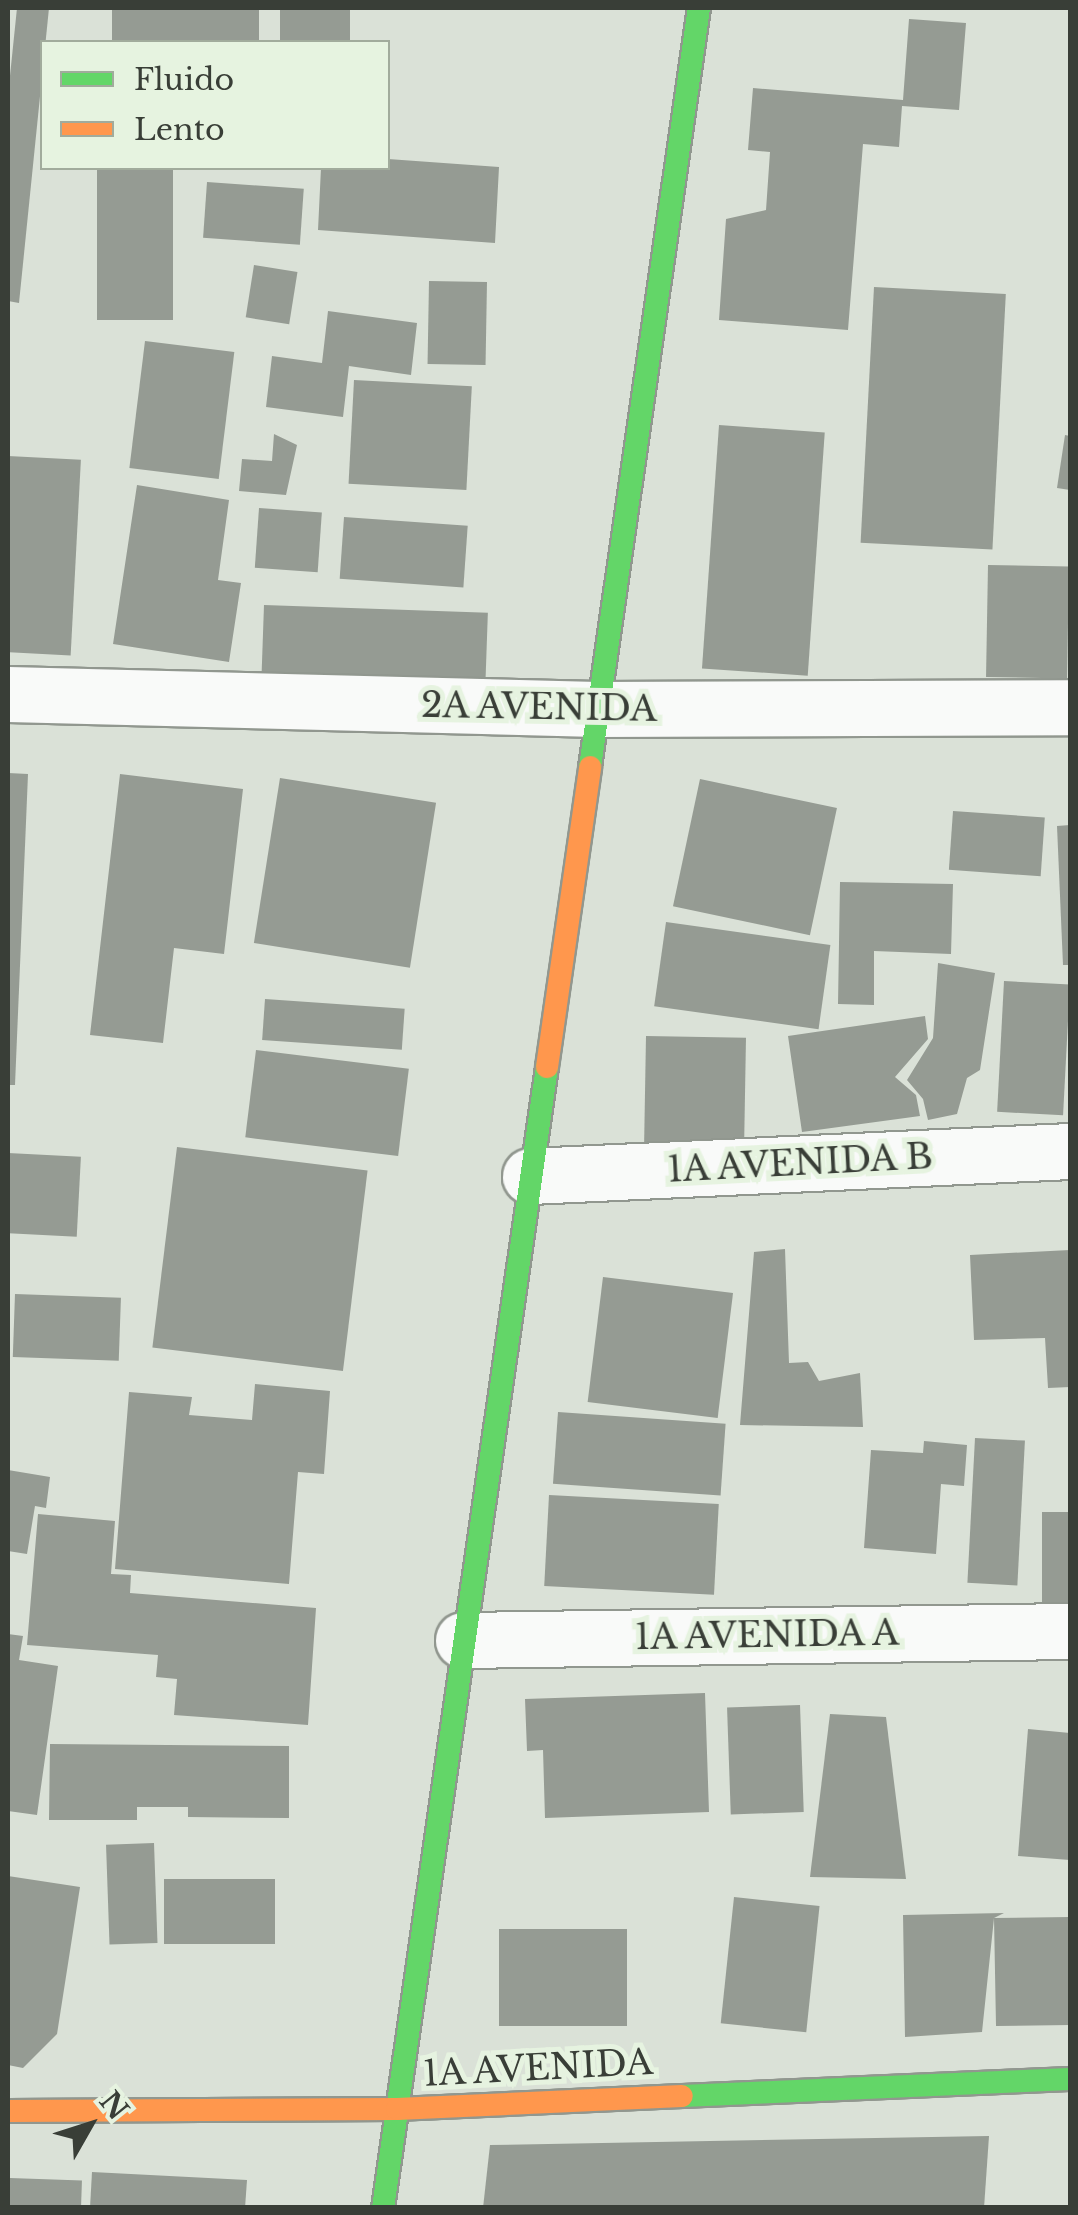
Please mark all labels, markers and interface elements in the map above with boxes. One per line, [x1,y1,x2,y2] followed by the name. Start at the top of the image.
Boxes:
[40,40,390,170] legend
[134,61,234,98] text: Fluido
[134,111,225,148] text: Lento
[419,684,659,730] street label: 2A AVENIDA
[664,1135,936,1191] street label: 1A AVENIDA B
[632,1612,902,1658] street label: 1A AVENIDA A
[421,2041,655,2095] street label: 1A AVENIDA
[40,2075,140,2175] north arrow
[92,2085,136,2127] text: N

